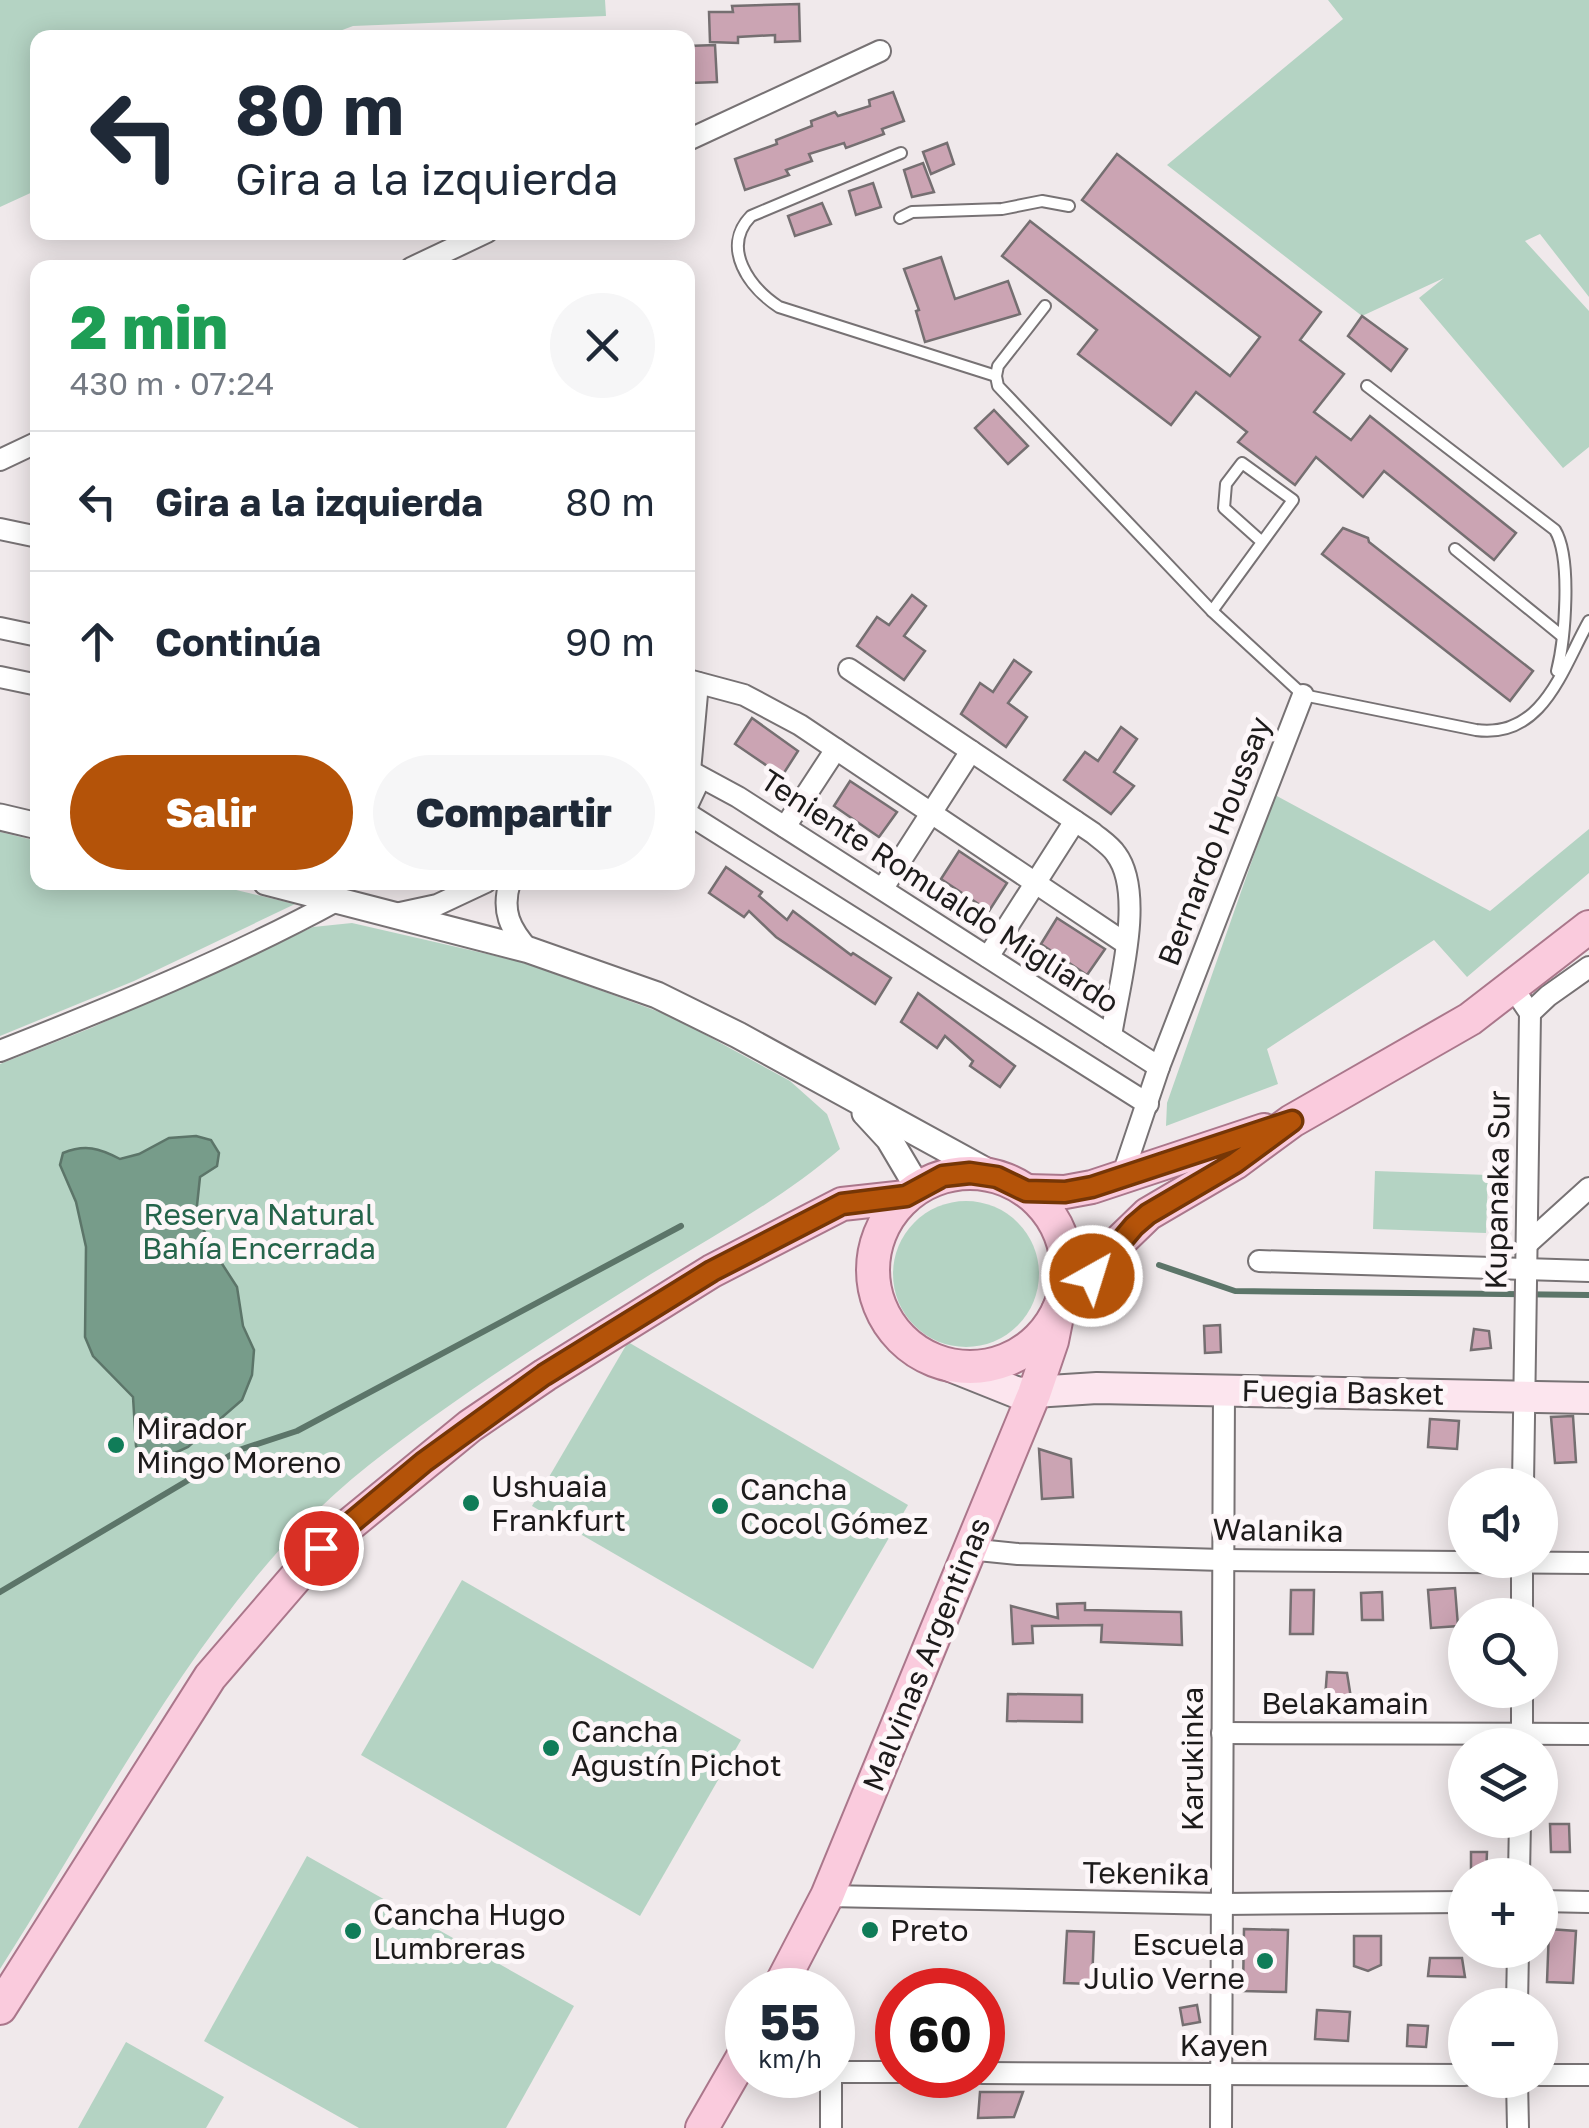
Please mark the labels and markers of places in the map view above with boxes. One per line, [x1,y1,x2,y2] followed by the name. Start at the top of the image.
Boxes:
[136,1410,341,1480] place label: Mirador Mingo Moreno
[105,1434,127,1456] marker: Mirador Mingo Moreno
[491,1468,626,1538] place label: Ushuaia Frankfurt
[740,1471,928,1541] place label: Cancha Cocol Gómez
[460,1492,482,1514] marker: Ushuaia Frankfurt
[709,1495,731,1517] marker: Cancha Cocol Gómez
[279,1506,364,1591] pin
[571,1713,782,1783] place label: Cancha Agustín Pichot
[540,1737,562,1759] marker: Cancha Agustín Pichot
[373,1896,565,1966] place label: Cancha Hugo Lumbreras
[890,1912,968,1948] place label: Preto
[859,1919,881,1941] marker: Preto
[342,1920,364,1942] marker: Cancha Hugo Lumbreras
[1084,1926,1245,1996] place label: Escuela Julio Verne
[1254,1950,1276,1972] marker: Escuela Julio Verne

